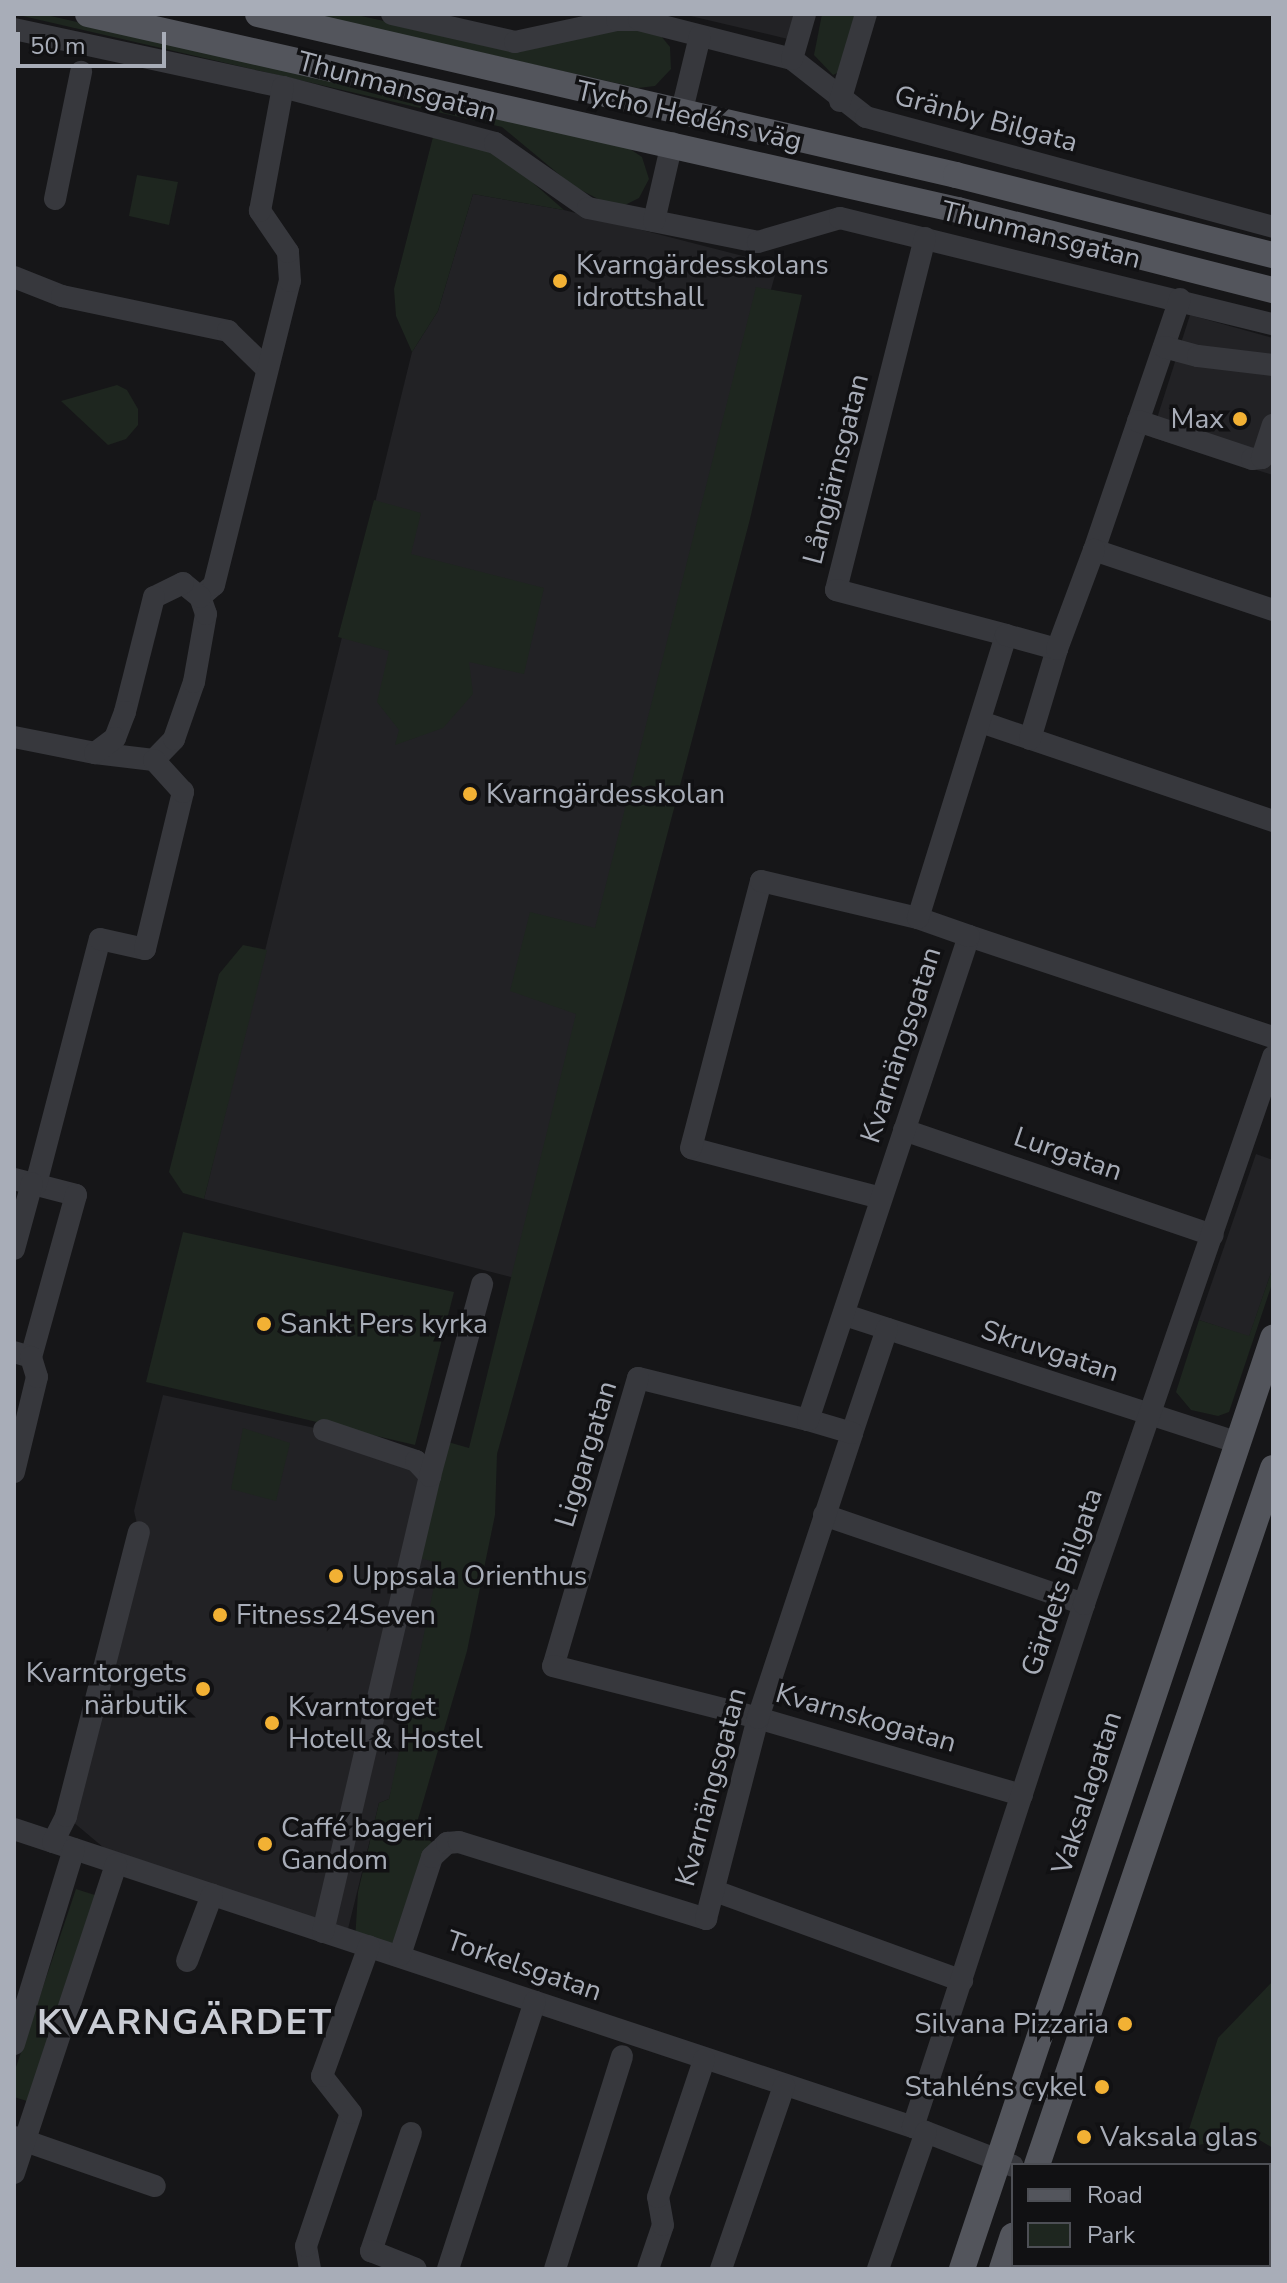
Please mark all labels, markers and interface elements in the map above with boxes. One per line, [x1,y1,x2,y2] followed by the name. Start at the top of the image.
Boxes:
[20,16,170,66] scale bar
[30,30,86,62] text: 50 m
[294,44,500,130] street label: Thunmansgatan
[573,74,805,158] street label: Tycho Hedéns väg
[891,78,1081,160] street label: Gränby Bilgata
[938,194,1144,276] street label: Thunmansgatan
[576,248,829,314] place label: Kvarngärdesskolans idrottshall
[551,272,569,290] marker: Kvarngärdesskolans idrottshall
[796,370,876,568] street label: Långjärnsgatan
[1171,402,1224,436] place label: Max
[1231,410,1249,428] marker: Max
[486,777,725,811] place label: Kvarngärdesskolan
[461,785,479,803] marker: Kvarngärdesskolan
[853,943,949,1147] street label: Kvarnängsgatan
[1009,1120,1127,1188] street label: Lurgatan
[280,1307,488,1341] place label: Sankt Pers kyrka
[977,1313,1123,1389] street label: Skruvgatan
[255,1315,273,1333] marker: Sankt Pers kyrka
[548,1377,624,1531] street label: Liggargatan
[1014,1484,1110,1680] street label: Gärdets Bilgata
[352,1559,587,1593] place label: Uppsala Orienthus
[327,1567,345,1585] marker: Uppsala Orienthus
[236,1598,436,1632] place label: Fitness24Seven
[211,1606,229,1624] marker: Fitness24Seven
[26,1656,187,1722] place label: Kvarntorgets närbutik
[772,1676,960,1760] street label: Kvarnskogatan
[194,1680,212,1698] marker: Kvarntorgets närbutik
[668,1684,754,1890] street label: Kvarnängsgatan
[288,1690,483,1756] place label: Kvarntorget Hotell & Hostel
[1045,1707,1129,1879] street label: Vaksalagatan
[263,1714,281,1732] marker: Kvarntorget Hotell & Hostel
[281,1811,433,1877] place label: Caffé bageri Gandom
[256,1835,274,1853] marker: Caffé bageri Gandom
[442,1924,606,2008] street label: Torkelsgatan
[37,2001,333,2045] district label: KVARNGÄRDET
[914,2007,1109,2041] place label: Silvana Pizzaria
[1116,2015,1134,2033] marker: Silvana Pizzaria
[904,2070,1086,2104] place label: Stahléns cykel
[1093,2078,1111,2096] marker: Stahléns cykel
[1100,2120,1258,2154] place label: Vaksala glas
[1075,2128,1093,2146] marker: Vaksala glas
[1011,2163,1271,2267] legend
[1087,2179,1143,2211] text: Road
[1087,2219,1135,2251] text: Park

